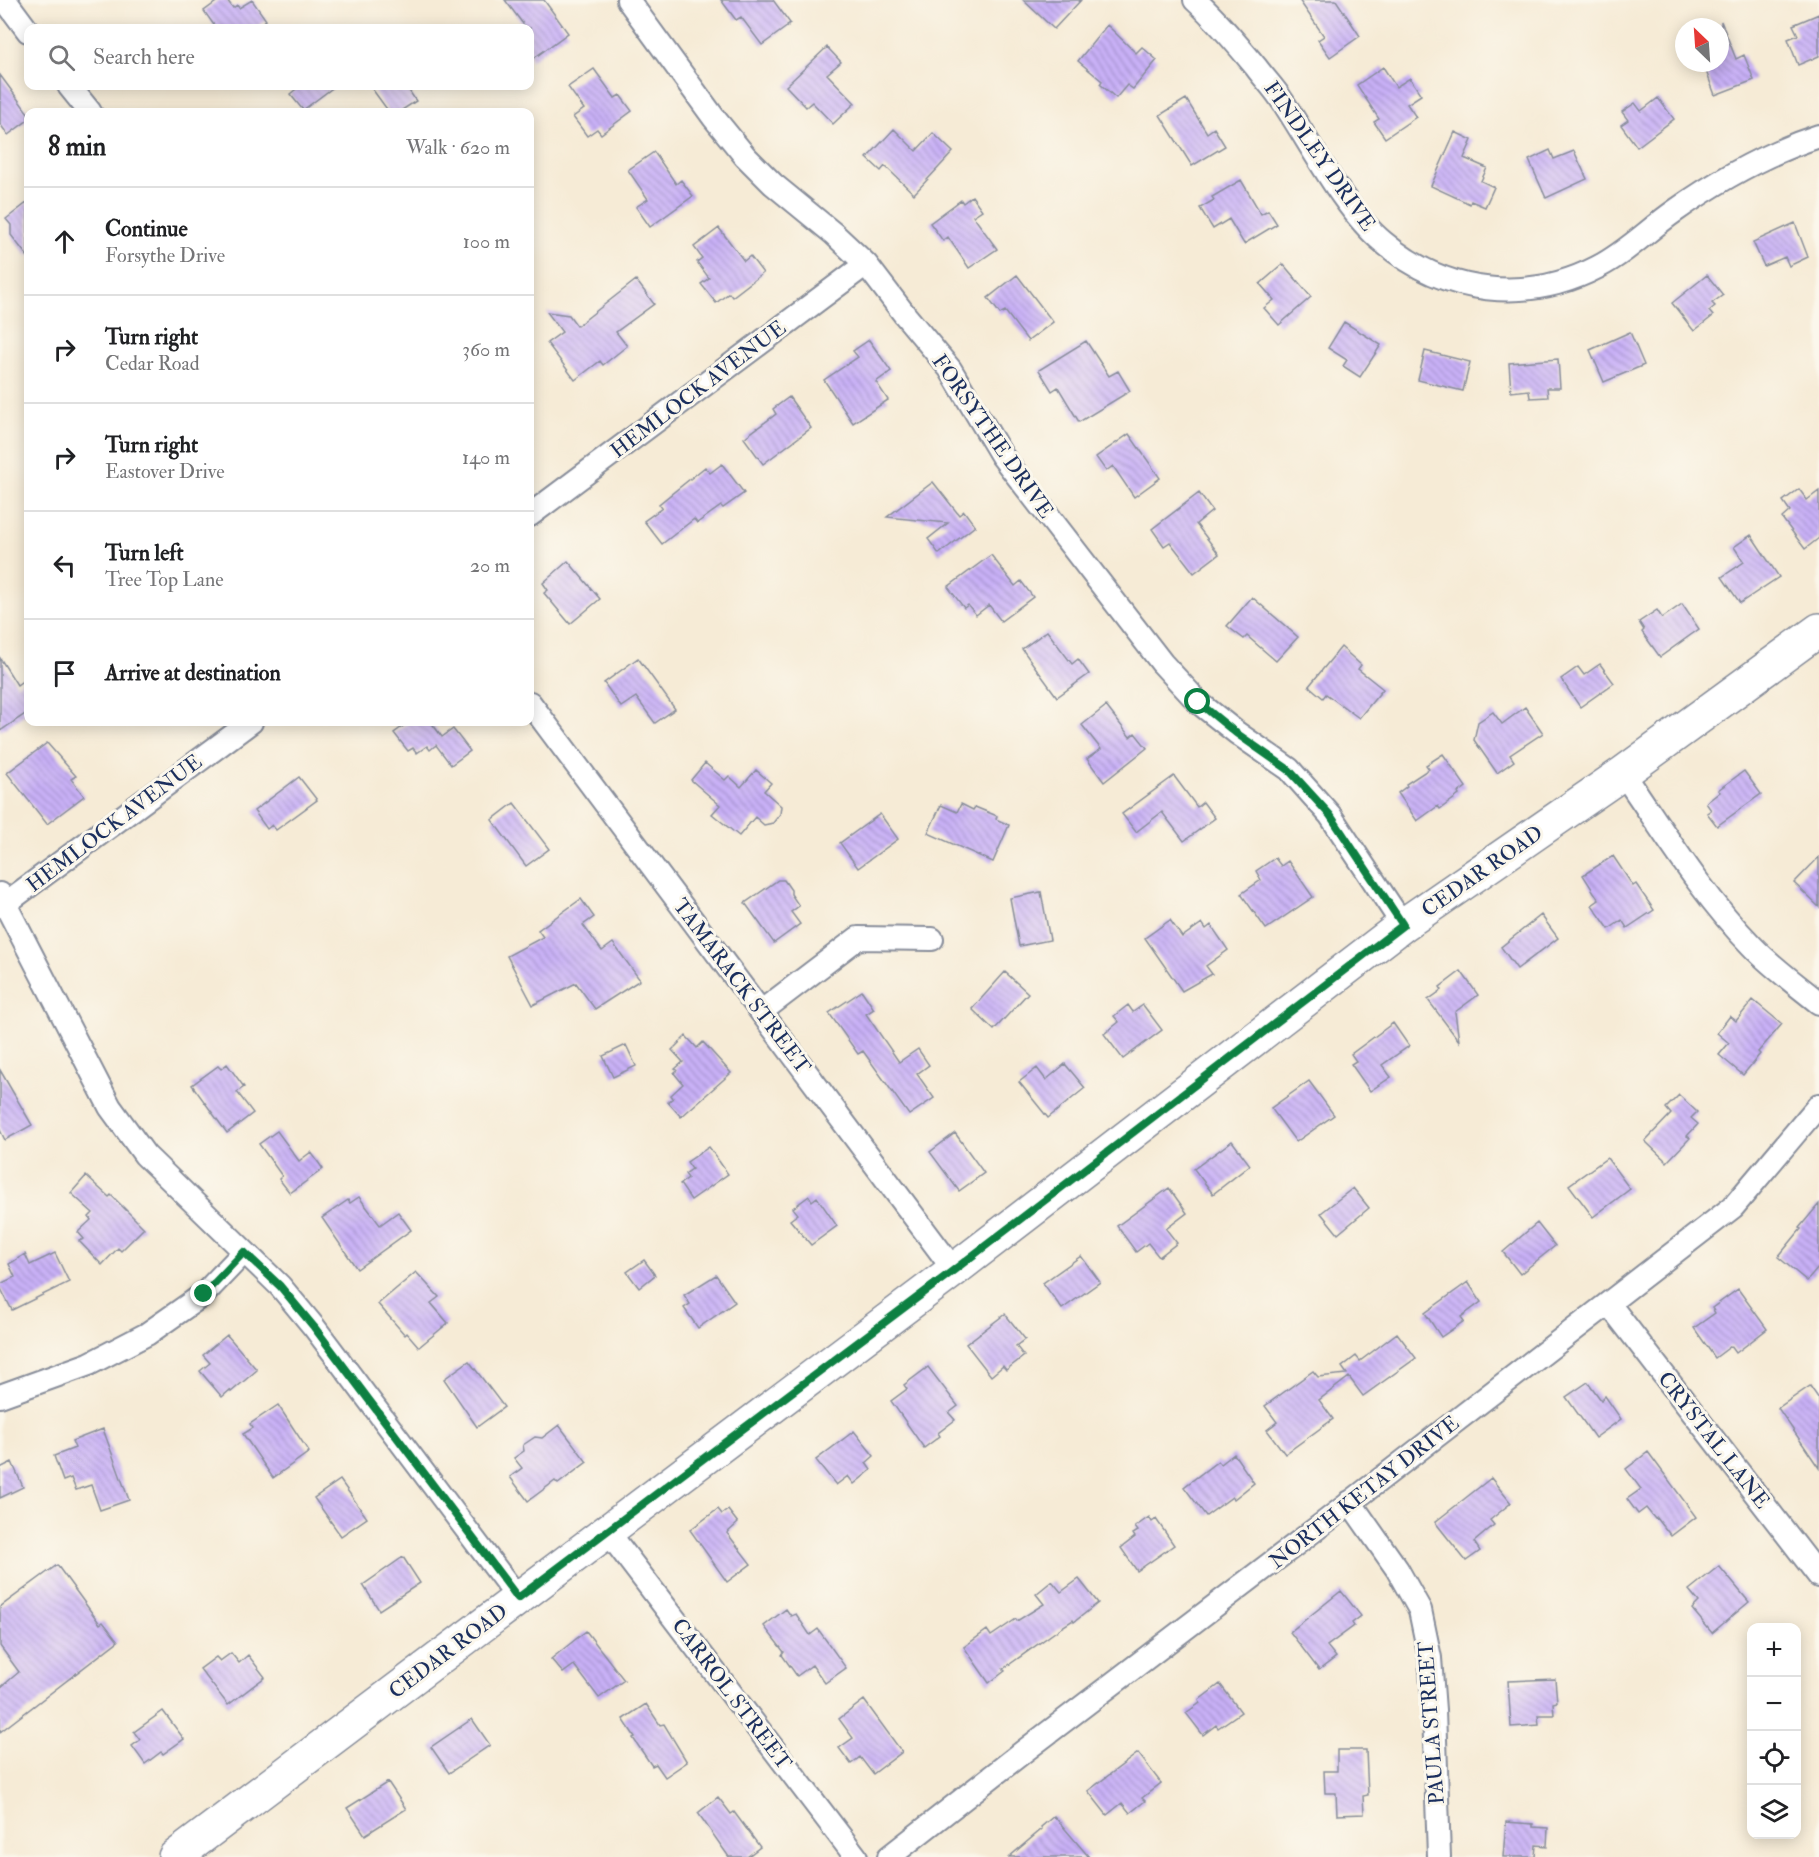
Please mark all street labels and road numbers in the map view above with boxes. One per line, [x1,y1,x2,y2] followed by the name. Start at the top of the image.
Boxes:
[1258,76,1381,236] street label: FINDLEY DRIVE
[605,315,791,464] street label: HEMLOCK AVENUE
[926,349,1059,524] street label: FORSYTHE DRIVE
[21,749,207,898] street label: HEMLOCK AVENUE
[1416,820,1548,923] street label: CEDAR ROAD
[667,893,817,1080] street label: TAMARACK STREET
[1652,1366,1776,1514] street label: CRYSTAL LANE
[1264,1410,1465,1575] street label: NORTH KETAY DRIVE
[383,1598,513,1705] street label: CEDAR ROAD
[666,1613,798,1776] street label: CARROL STREET
[1412,1640,1451,1805] street label: PAULA STREET

